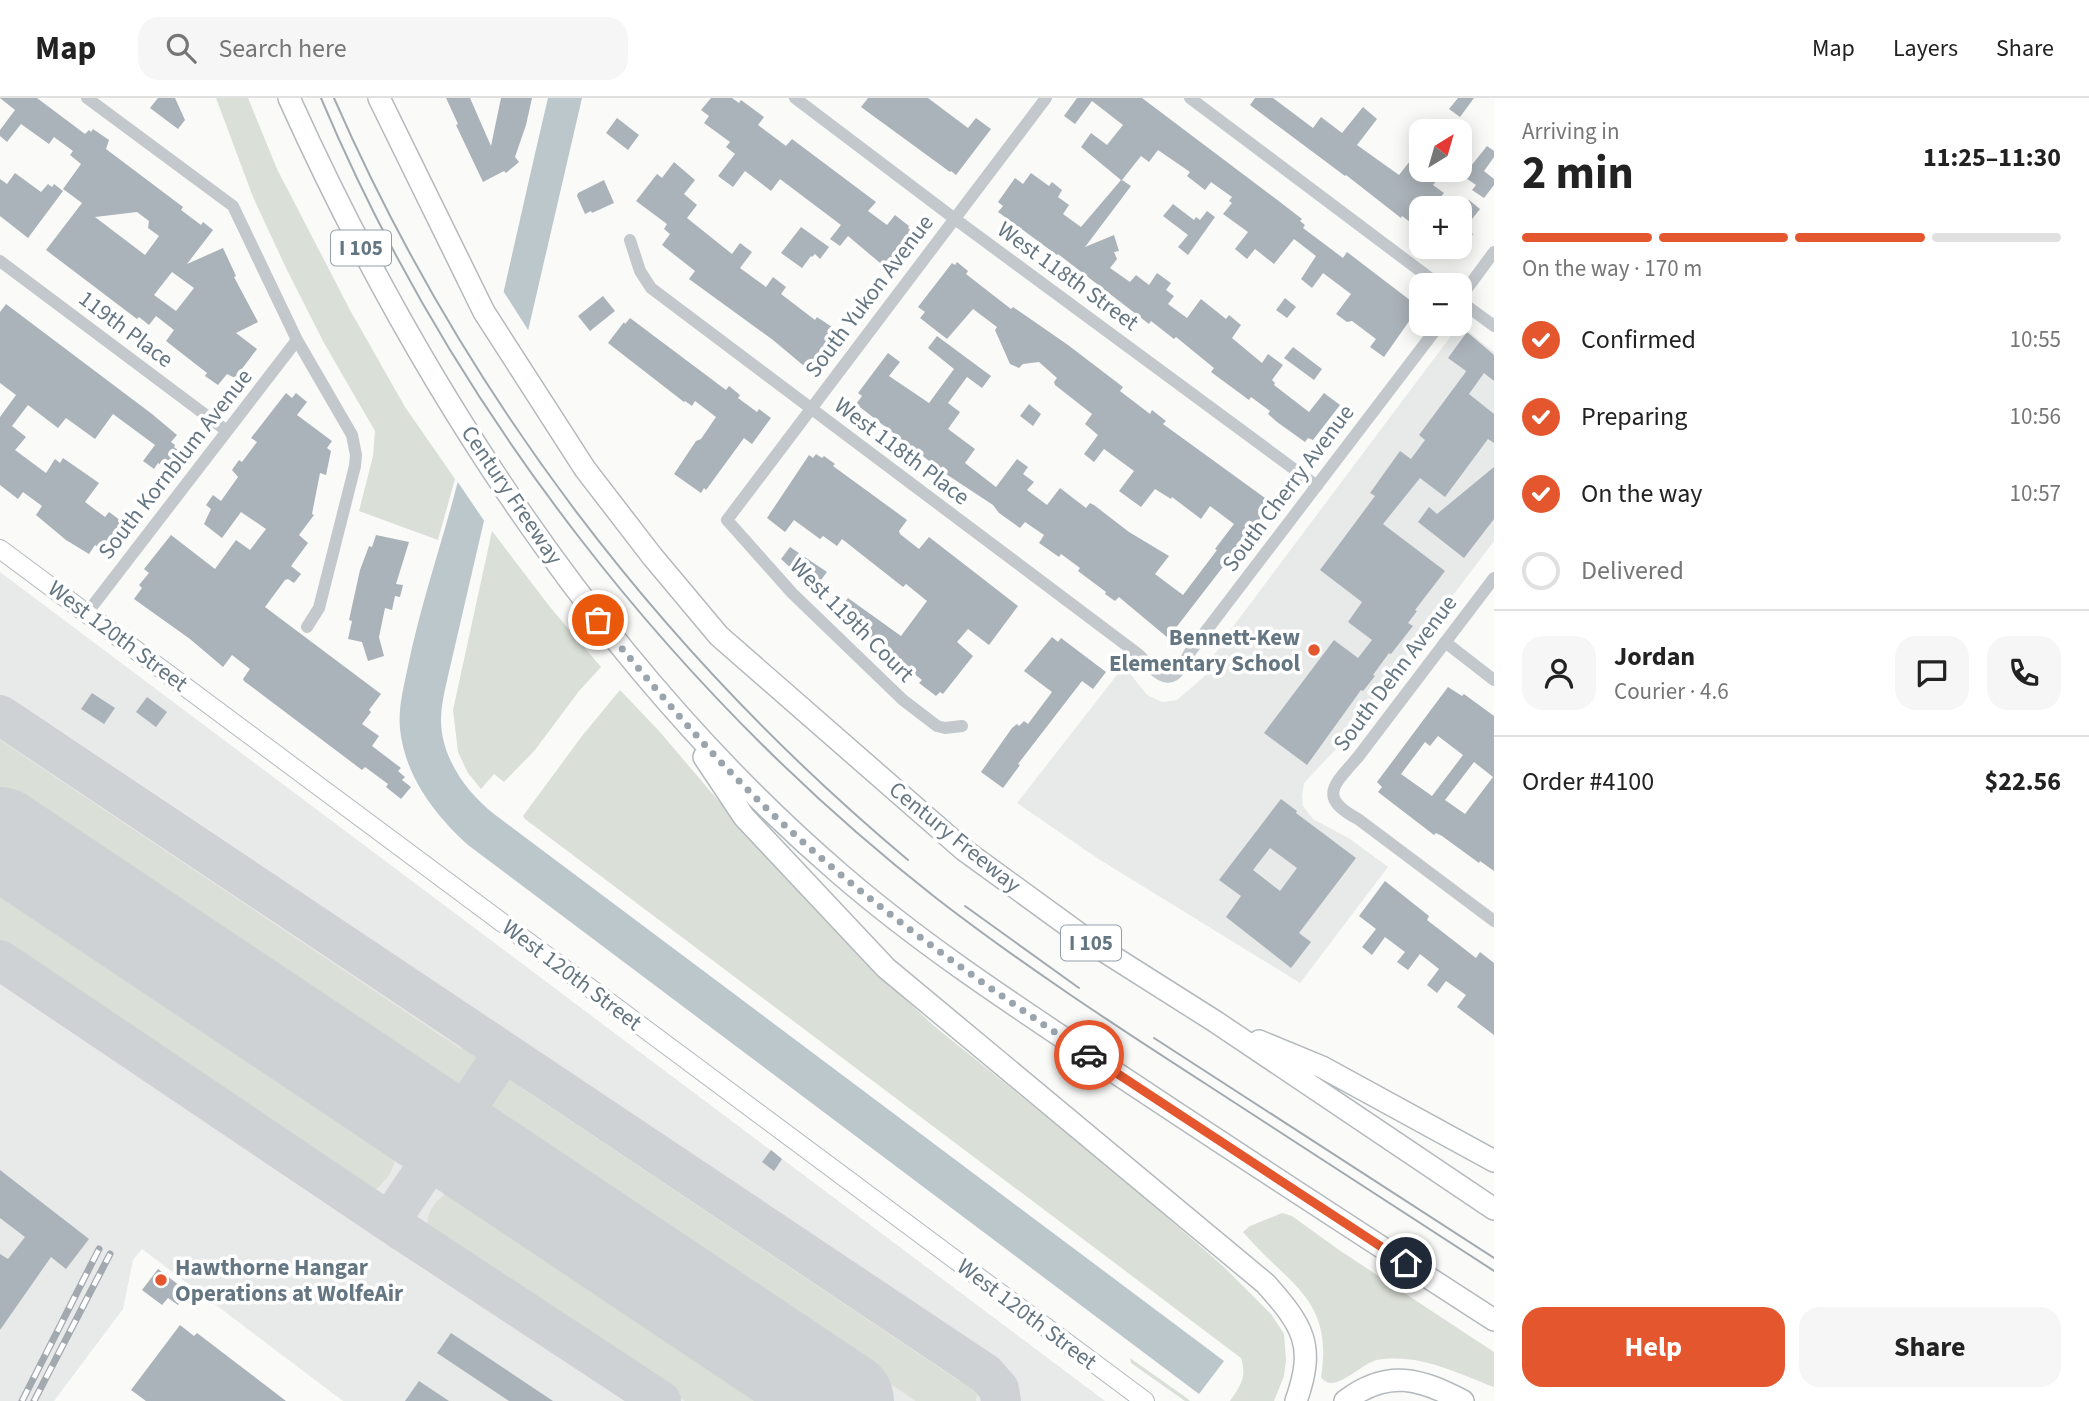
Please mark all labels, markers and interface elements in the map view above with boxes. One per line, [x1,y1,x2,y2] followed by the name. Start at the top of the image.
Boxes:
[138,17,628,80] search box
[35,25,96,72] text: Map
[162,29,200,67] icon: search
[218,30,347,67] text: Search here
[1812,31,1855,66] text: Map
[1893,31,1958,66] text: Layers
[1996,31,2054,66] text: Share
[1522,115,1620,148] text: Arriving in
[1409,119,1472,182] north arrow
[1409,119,1472,336] map controls
[1923,139,2061,176] text: 11:25–11:30
[1522,141,1634,206] text: 2 min
[1409,196,1472,259] button: +
[797,208,941,384] street label: South Yukon Avenue
[990,213,1146,339] street label: West 118th Street
[331,230,391,266] road number: I 105
[1522,252,1702,285] text: On the way · 170 m
[1409,273,1472,336] button: −
[72,282,180,376] street label: 119th Place
[1522,321,1560,359] icon: check
[1581,321,1696,358] text: Confirmed
[2010,323,2061,356] text: 10:55
[90,362,260,566] street label: South Kornblum Avenue
[827,389,977,513] street label: West 118th Place
[1214,397,1362,579] street label: South Cherry Avenue
[1522,398,1560,436] icon: check
[1581,398,1687,435] text: Preparing
[2010,400,2061,433] text: 10:56
[453,419,571,571] street label: Century Freeway
[1522,475,1560,513] icon: check
[1581,475,1702,512] text: On the way
[2010,477,2061,510] text: 10:57
[782,550,922,690] street label: West 119th Court
[1581,552,1684,589] text: Delivered
[41,572,195,700] street label: West 120th Street
[1325,588,1465,758] street label: South Dehn Avenue
[568,590,628,650] pin
[579,601,617,639] icon: bag
[1109,621,1300,680] place label: Bennett-Kew Elementary School
[1522,636,1596,710] button: person
[1895,636,1969,710] button: chat
[1987,636,2061,710] button: phone
[1614,638,1695,675] text: Jordan
[1306,642,1322,658] marker: Bennett-Kew Elementary School
[1614,675,1729,708] text: Courier · 4.6
[1522,763,1654,800] text: Order #4100
[1985,763,2061,800] text: $22.56
[882,773,1028,901] street label: Century Freeway
[495,911,649,1039] street label: West 120th Street
[1061,926,1121,960] road number: I 105
[1054,1020,1124,1090] courier
[1070,1036,1108,1074] icon: car
[1376,1233,1436,1293] pin
[1387,1244,1425,1282] icon: home
[950,1250,1104,1378] street label: West 120th Street
[175,1251,404,1310] place label: Hawthorne Hangar Operations at WolfeAir
[153,1272,169,1288] marker: Hawthorne Hangar Operations at WolfeAir
[1522,1307,1785,1387] button: Help
[1799,1307,2061,1387] button: Share

